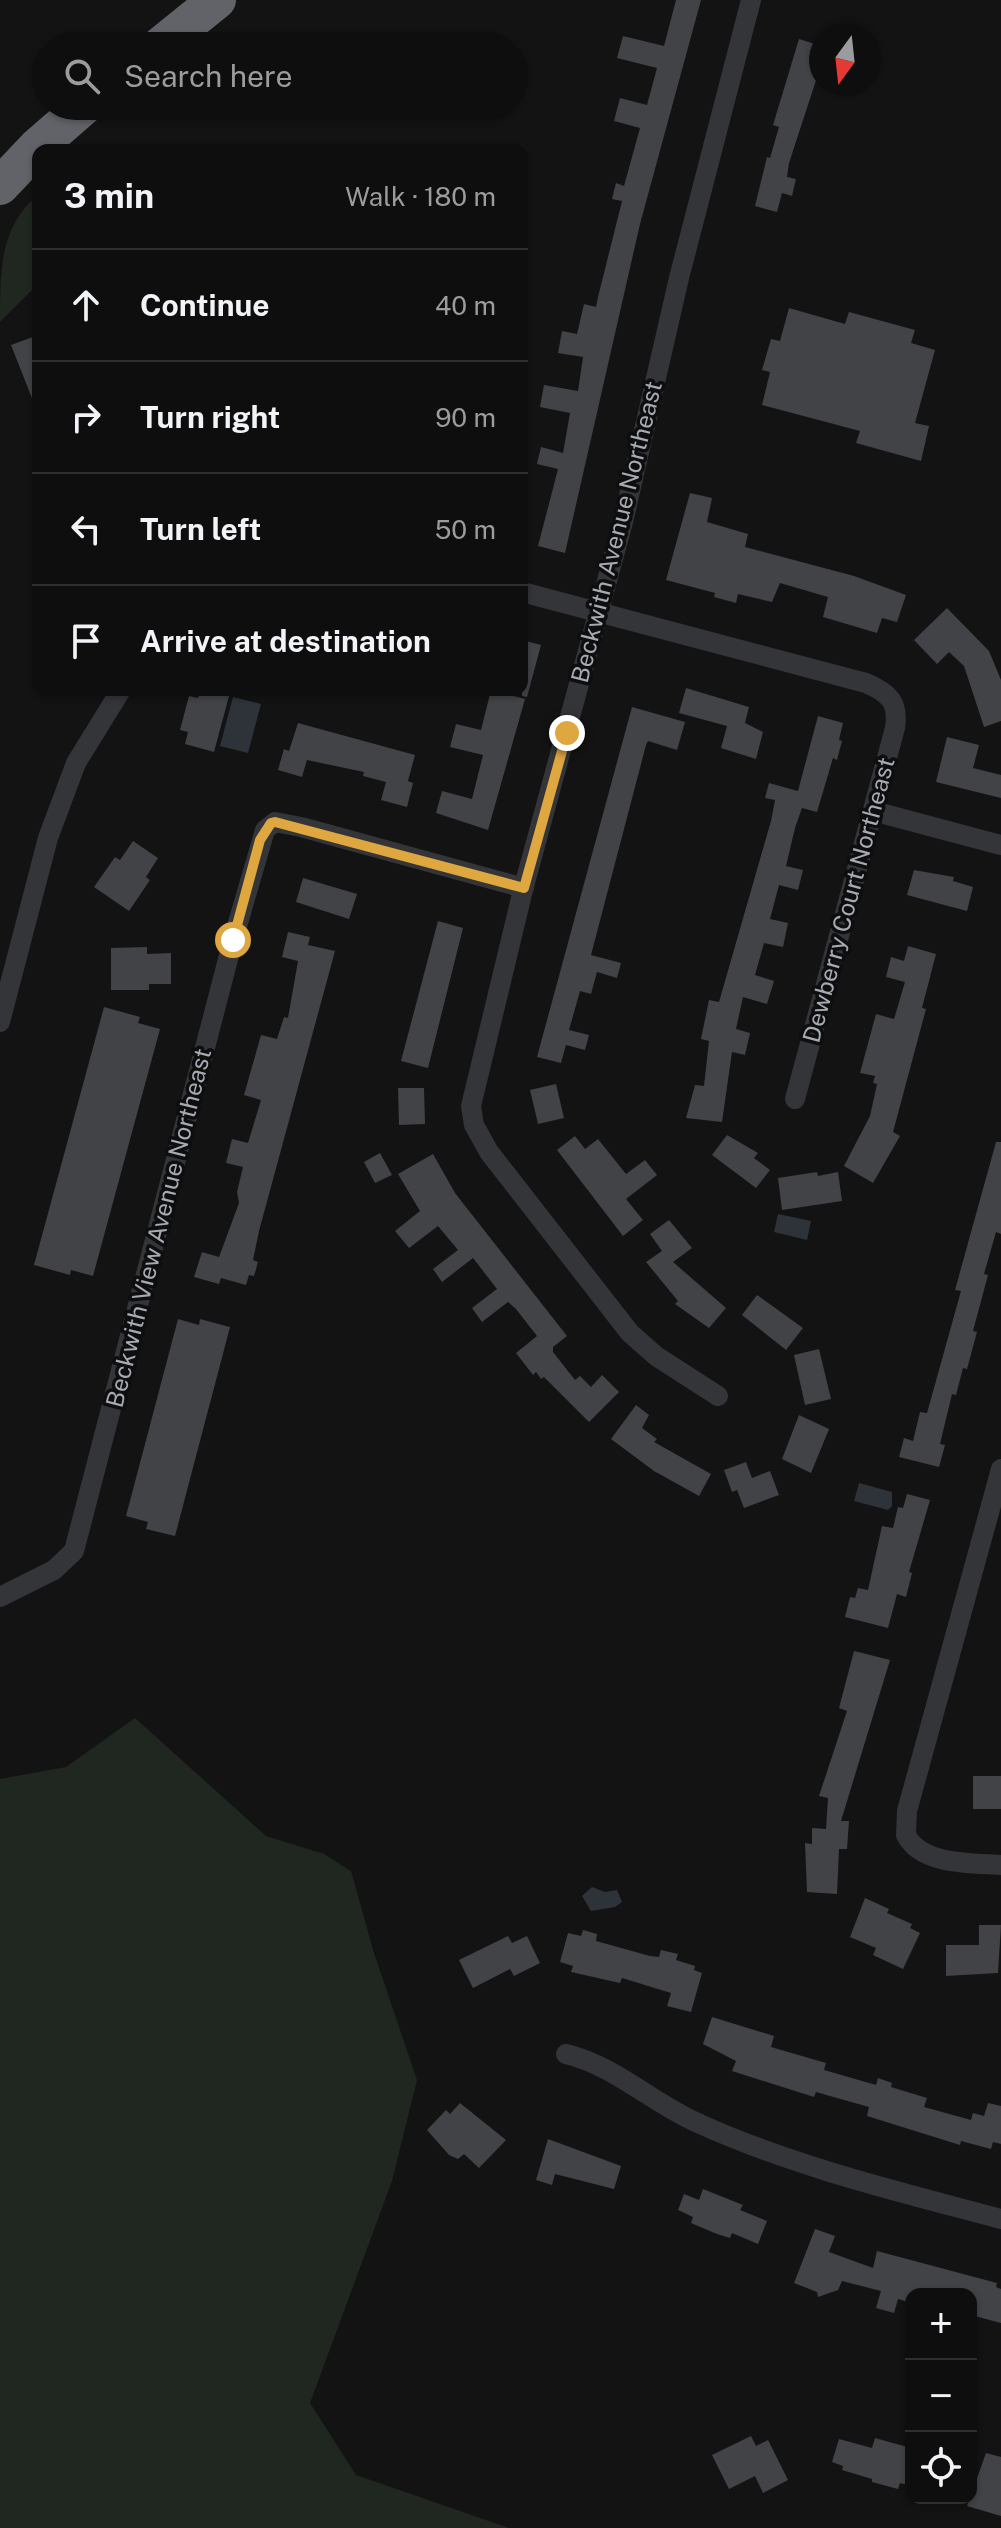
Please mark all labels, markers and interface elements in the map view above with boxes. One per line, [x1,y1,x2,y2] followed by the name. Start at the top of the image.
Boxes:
[809,24,881,96] north arrow
[32,32,528,120] search box
[60,54,104,98] icon: search
[124,58,292,94] text: Search here
[64,176,154,216] text: 3 min
[345,181,496,212] text: Walk · 180 m
[64,283,108,327] icon: ahead
[140,287,270,323] text: Continue
[435,290,496,321] text: 40 m
[565,378,667,685] street label: Beckwith Avenue Northeast
[64,395,108,439] icon: right
[140,399,280,435] text: Turn right
[435,402,496,433] text: 90 m
[64,507,108,551] icon: left
[140,511,261,547] text: Turn left
[435,514,496,545] text: 50 m
[64,619,108,663] icon: arrive
[140,623,431,659] text: Arrive at destination
[549,715,585,751] route end
[796,754,900,1045] street label: Dewberry Court Northeast
[215,922,251,958] route start
[100,1045,216,1410] street label: Beckwith View Avenue Northeast
[905,2288,977,2504] map controls
[905,2288,977,2360] button: +
[905,2360,977,2432] button: −
[905,2432,977,2504] button: locate

